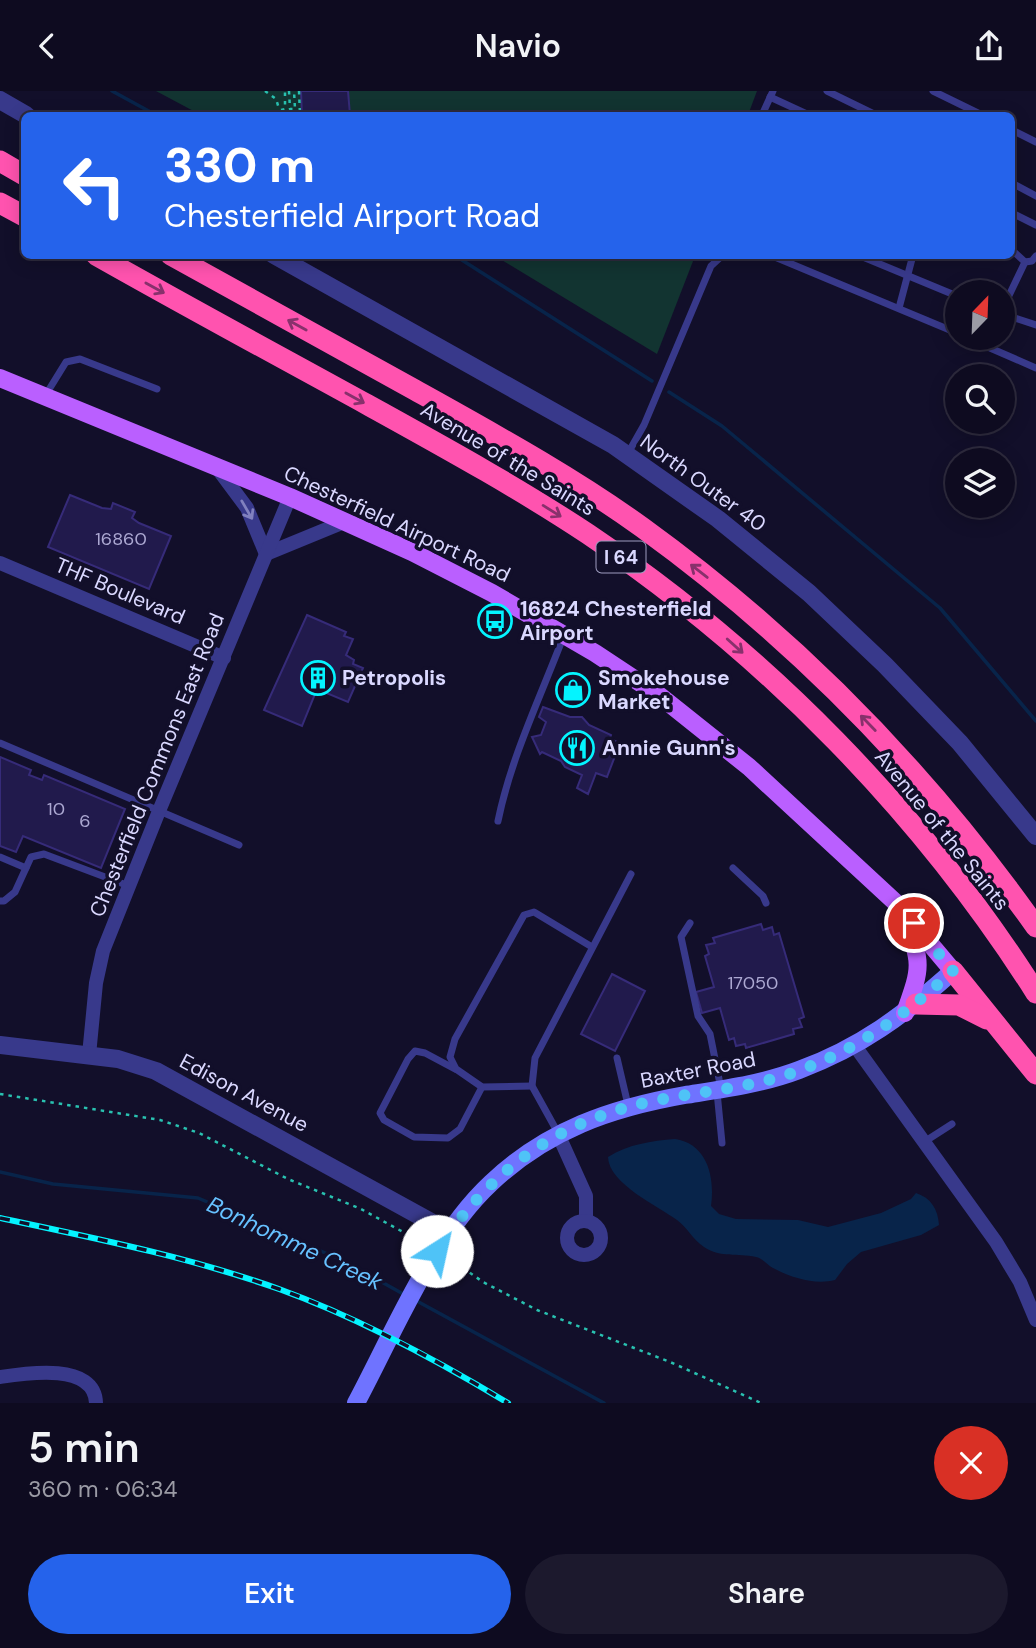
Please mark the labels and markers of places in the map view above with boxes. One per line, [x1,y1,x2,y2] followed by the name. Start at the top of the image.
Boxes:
[520,595,712,647] place label: 16824 Chesterfield Airport
[476,602,514,640] bus stop icon: 16824 Chesterfield Airport
[299,659,337,697] building icon: Petropolis
[342,664,446,692] place label: Petropolis
[598,664,730,716] place label: Smokehouse Market
[554,671,592,709] shop icon: Smokehouse Market
[558,729,596,767] restaurant icon: Annie Gunn's
[602,734,736,762] place label: Annie Gunn's
[884,893,944,953] pin

